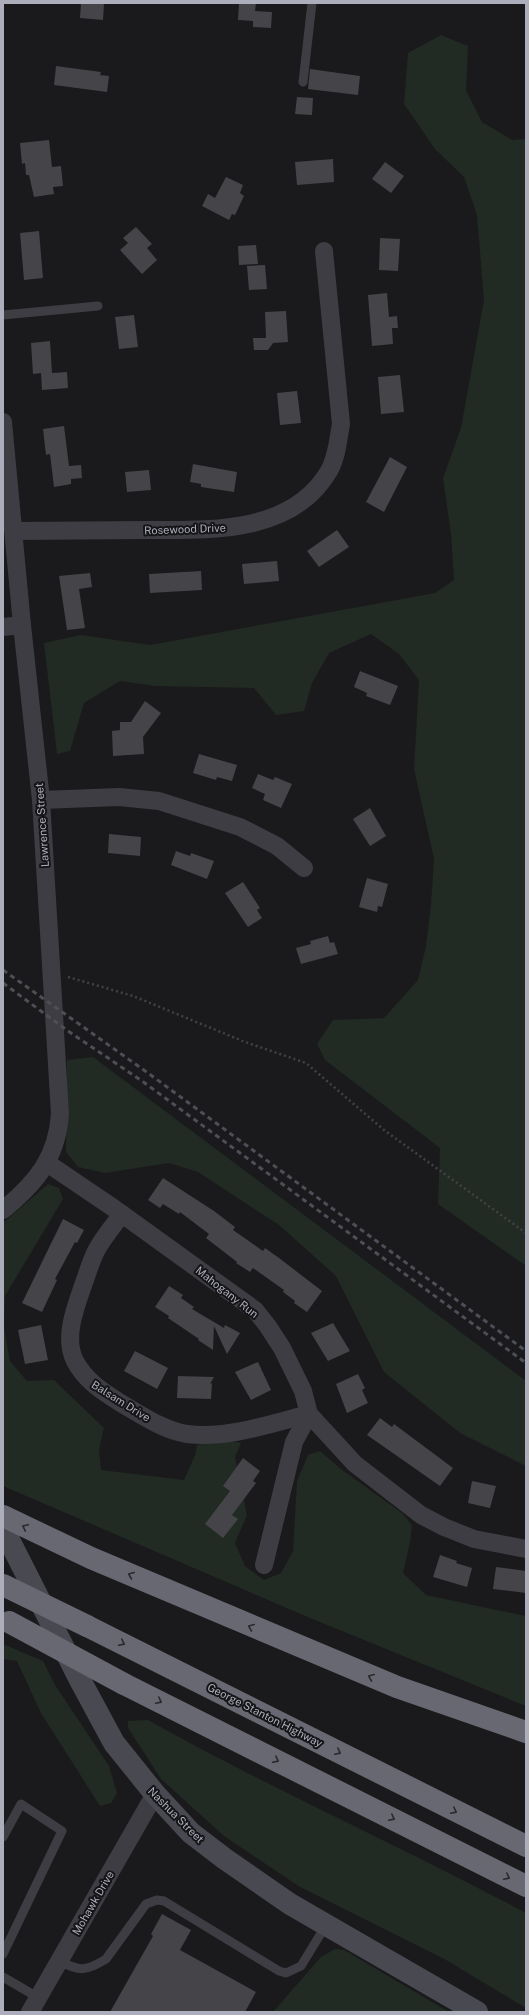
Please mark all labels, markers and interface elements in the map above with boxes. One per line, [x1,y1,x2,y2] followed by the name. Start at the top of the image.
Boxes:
[144,522,226,536] street label: Rosewood Drive
[33,783,51,867] street label: Lawrence Street
[193,1264,261,1320] street label: Mahogany Run
[89,1378,153,1424] street label: Balsam Drive
[21,1523,28,1531] one-way arrow
[128,1572,136,1580] one-way arrow
[247,1623,254,1631] one-way arrow
[118,1638,125,1646] one-way arrow
[367,1673,374,1681] one-way arrow
[205,1681,325,1749] street label: George Stanton Highway
[155,1696,162,1704] one-way arrow
[334,1747,342,1755] one-way arrow
[271,1755,279,1762] one-way arrow
[146,1785,206,1845] street label: Nashua Street
[450,1806,458,1813] one-way arrow
[387,1813,395,1821] one-way arrow
[70,1869,116,1937] street label: Mohawk Drive
[503,1872,511,1880] one-way arrow

